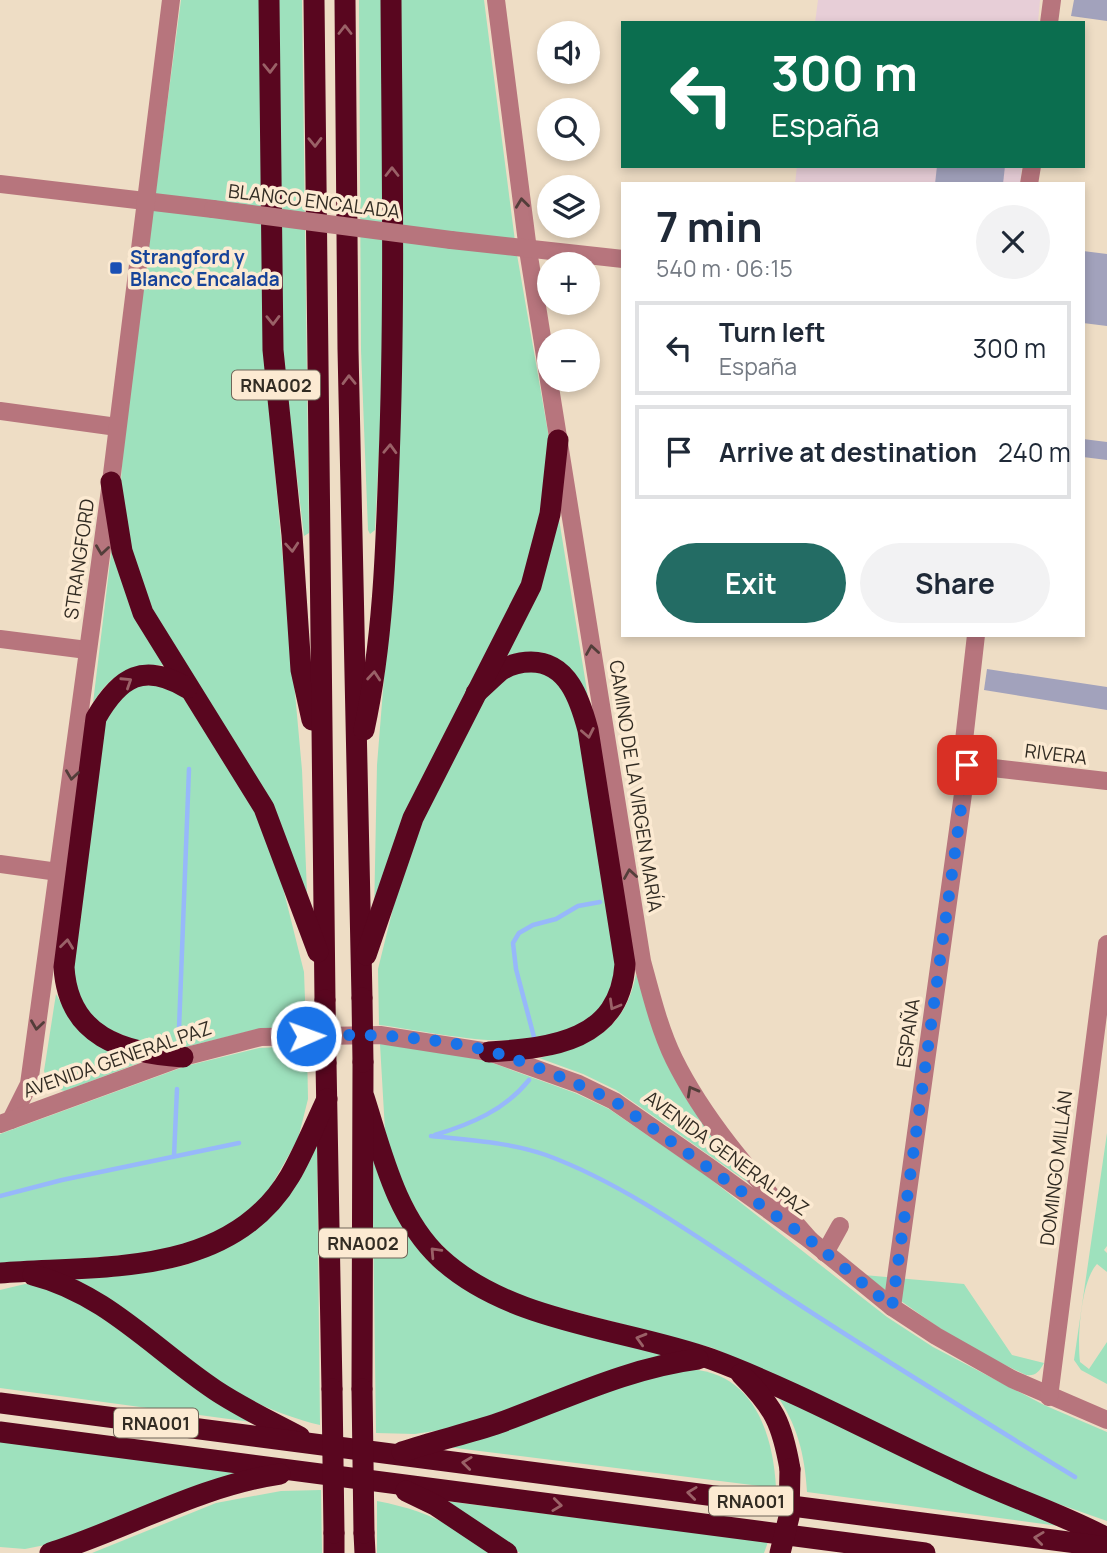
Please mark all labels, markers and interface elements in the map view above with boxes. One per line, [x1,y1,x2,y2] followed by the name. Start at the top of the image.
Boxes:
[537,21,600,392] map controls
[537,21,600,84] button: sound
[338,24,353,35] one-way arrow
[771,39,918,106] text: 300 m
[656,49,747,140] icon: left
[262,63,278,74] one-way arrow
[537,98,600,161] button: search
[771,103,880,147] text: España
[308,136,323,147] one-way arrow
[384,167,400,177] one-way arrow
[537,175,600,238] button: layers
[227,178,401,224] street label: BLANCO ENCALADA
[515,197,530,209] one-way arrow
[656,197,763,255] text: 7 min
[976,205,1050,279] button: close
[130,244,280,292] place label: Strangford y Blanco Encalada
[537,252,600,315] button: +
[656,252,793,284] text: 540 m · 06:15
[108,260,124,276] marker: Strangford y Blanco Encalada
[719,314,826,350] text: Turn left
[265,315,280,326] one-way arrow
[537,329,600,392] button: −
[660,329,698,367] icon: left
[973,330,1046,366] text: 300 m
[719,350,797,382] text: España
[232,370,320,400] road number: RNA002
[341,374,356,385] one-way arrow
[660,433,698,471] icon: arrive
[719,434,977,470] text: Arrive at destination
[998,434,1071,470] text: 240 m
[382,443,397,454] one-way arrow
[58,497,100,621] street label: STRANGFORD
[285,542,300,553] one-way arrow
[656,543,846,623] button: Exit
[860,543,1050,623] button: Share
[94,544,109,555] one-way arrow
[585,644,600,656] one-way arrow
[603,658,669,914] street label: CAMINO DE LA VIRGEN MARÍA
[366,670,381,681] one-way arrow
[119,678,132,691] one-way arrow
[580,727,595,739] one-way arrow
[937,735,997,795] pin
[1023,737,1089,771] street label: RIVERA
[948,746,986,784] icon: arrive
[64,769,79,781] one-way arrow
[623,868,638,880] one-way arrow
[59,939,74,950] one-way arrow
[609,997,622,1010] one-way arrow
[890,997,926,1069] street label: ESPAÑA
[269,999,343,1073] position arrow
[19,1015,215,1103] street label: AVENIDA GENERAL PAZ
[30,1019,45,1031] one-way arrow
[639,1084,815,1222] street label: AVENIDA GENERAL PAZ
[687,1086,700,1098] one-way arrow
[1034,1089,1078,1247] street label: DOMINGO MILLÁN
[319,1228,407,1258] road number: RNA002
[431,1247,443,1260] one-way arrow
[635,1333,647,1348] one-way arrow
[114,1408,198,1438] road number: RNA001
[461,1456,473,1471] one-way arrow
[686,1485,698,1500] one-way arrow
[709,1486,793,1516] road number: RNA001
[551,1497,563,1512] one-way arrow
[1033,1531,1045,1546] one-way arrow

